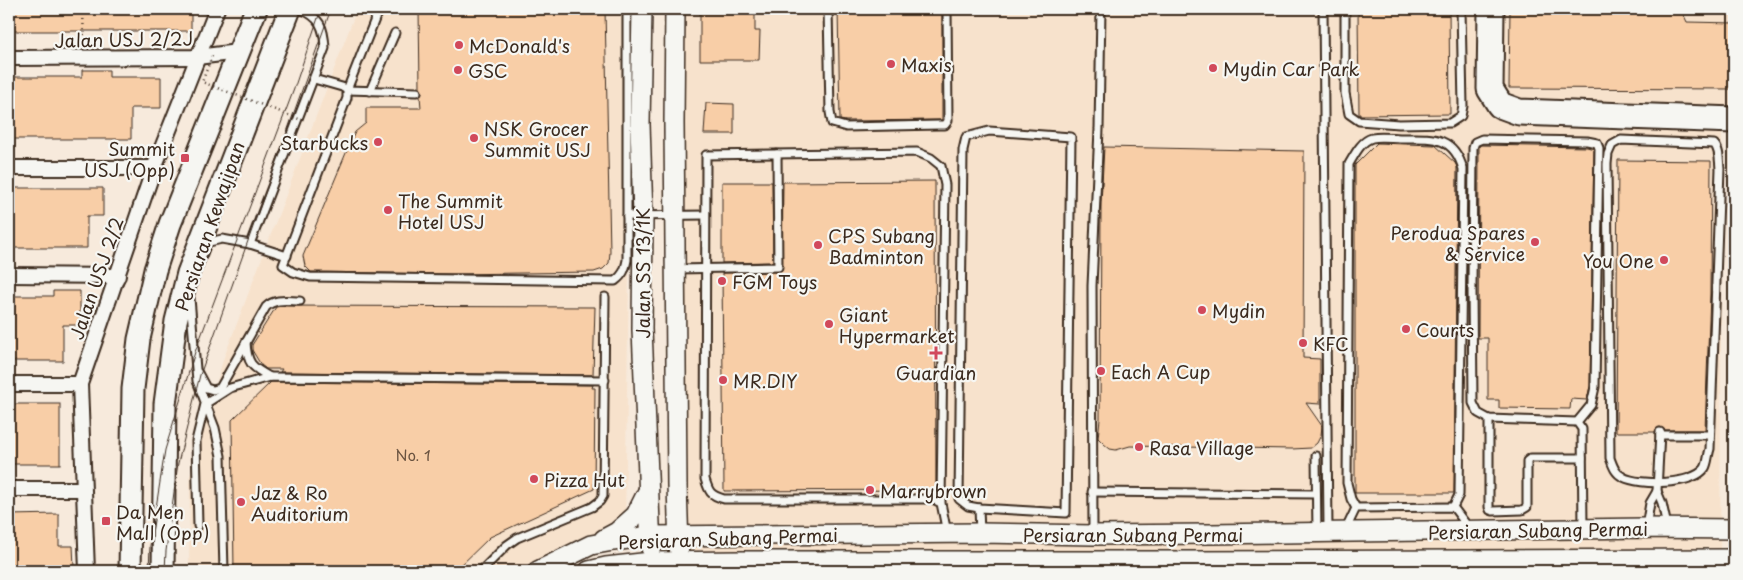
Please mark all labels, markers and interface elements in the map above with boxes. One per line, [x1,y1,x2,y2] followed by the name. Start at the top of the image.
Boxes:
[54,24,194,54] street label: Jalan USJ 2/2J
[469,32,570,59] place label: McDonald's
[453,39,465,51] marker: McDonald's
[901,51,952,78] place label: Maxis
[1223,55,1359,82] place label: Mydin Car Park
[468,57,508,84] place label: GSC
[885,58,897,70] marker: Maxis
[1207,62,1219,74] marker: Mydin Car Park
[452,64,464,76] marker: GSC
[484,115,591,163] place label: NSK Grocer Summit USJ
[281,129,368,156] place label: Starbucks
[468,132,480,144] marker: NSK Grocer Summit USJ
[84,135,175,183] place label: Summit USJ (Opp)
[372,136,384,148] marker: Starbucks
[167,138,251,314] street label: Persiaran Kewajipan
[179,152,191,164] marker: Summit USJ (Opp)
[398,187,503,235] place label: The Summit Hotel USJ
[382,204,394,216] marker: The Summit Hotel USJ
[629,208,656,338] street label: Jalan SS 13/1K
[62,213,130,343] street label: Jalan USJ 2/2
[1391,219,1525,267] place label: Perodua Spares & Service
[828,222,935,270] place label: CPS Subang Badminton
[1529,236,1541,248] marker: Perodua Spares & Service
[812,239,824,251] marker: CPS Subang Badminton
[1583,247,1654,274] place label: You One
[1658,254,1670,266] marker: You One
[732,268,817,295] place label: FGM Toys
[716,275,728,287] marker: FGM Toys
[1212,297,1265,324] place label: Mydin
[839,301,955,349] place label: Giant Hypermarket
[1196,304,1208,316] marker: Mydin
[1416,316,1474,343] place label: Courts
[823,318,835,330] marker: Giant Hypermarket
[1400,323,1412,335] marker: Courts
[1313,330,1349,357] place label: KFC
[1297,337,1309,349] marker: KFC
[930,347,942,359] marker: Guardian
[1111,358,1210,385] place label: Each A Cup
[896,359,976,386] place label: Guardian
[1095,365,1107,377] marker: Each A Cup
[733,367,798,394] place label: MR.DIY
[717,374,729,386] marker: MR.DIY
[1149,434,1254,461] place label: Rasa Village
[1133,441,1145,453] marker: Rasa Village
[395,443,431,466] house number: No. 1
[544,466,625,493] place label: Pizza Hut
[528,473,540,485] marker: Pizza Hut
[880,477,987,504] place label: Marrybrown
[251,479,349,527] place label: Jaz & Ro Auditorium
[864,484,876,496] marker: Marrybrown
[235,496,247,508] marker: Jaz & Ro Auditorium
[116,498,210,546] place label: Da Men Mall (Opp)
[100,515,112,527] marker: Da Men Mall (Opp)
[1428,515,1648,545] street label: Persiaran Subang Permai
[617,521,839,555] street label: Persiaran Subang Permai
[1023,521,1243,548] street label: Persiaran Subang Permai

